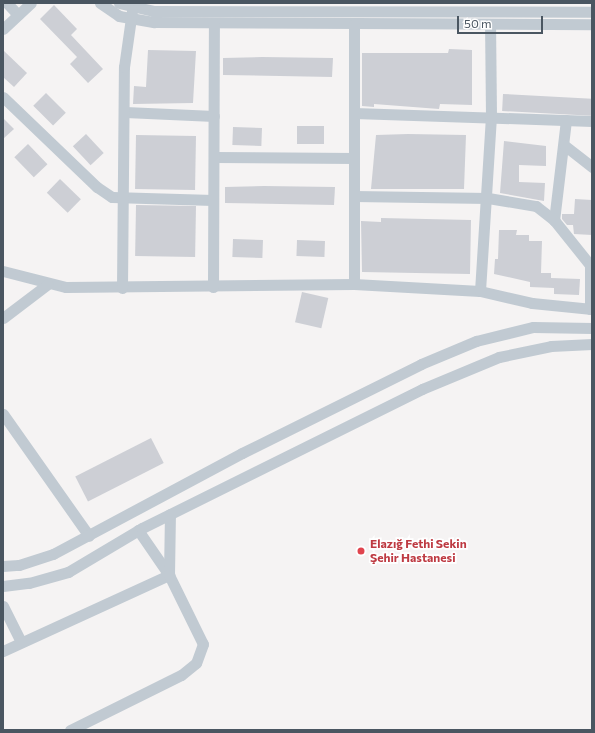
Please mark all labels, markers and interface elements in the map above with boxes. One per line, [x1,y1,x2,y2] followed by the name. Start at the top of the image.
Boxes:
[459,8,545,34] scale bar
[464,16,492,30] text: 50 m
[370,537,467,565] place label: Elazığ Fethi Sekin Şehir Hastanesi
[355,545,367,557] marker: Elazığ Fethi Sekin Şehir Hastanesi

